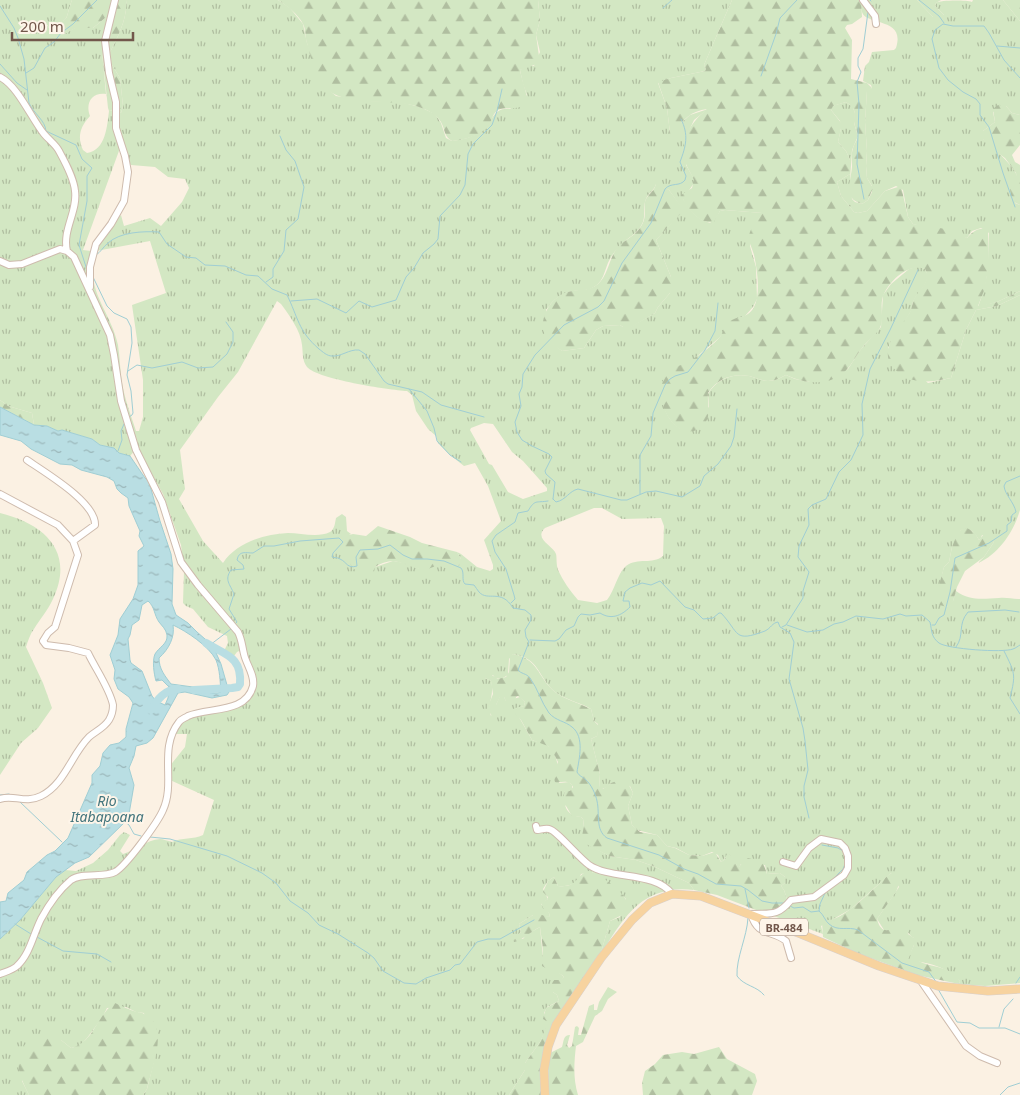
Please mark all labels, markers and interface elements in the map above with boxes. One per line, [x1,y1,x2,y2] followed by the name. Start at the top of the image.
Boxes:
[12,10,134,42] scale bar
[20,16,64,36] text: 200 m
[69,791,144,826] water label: Rio Itabapoana
[760,919,808,936] road number: BR-484

